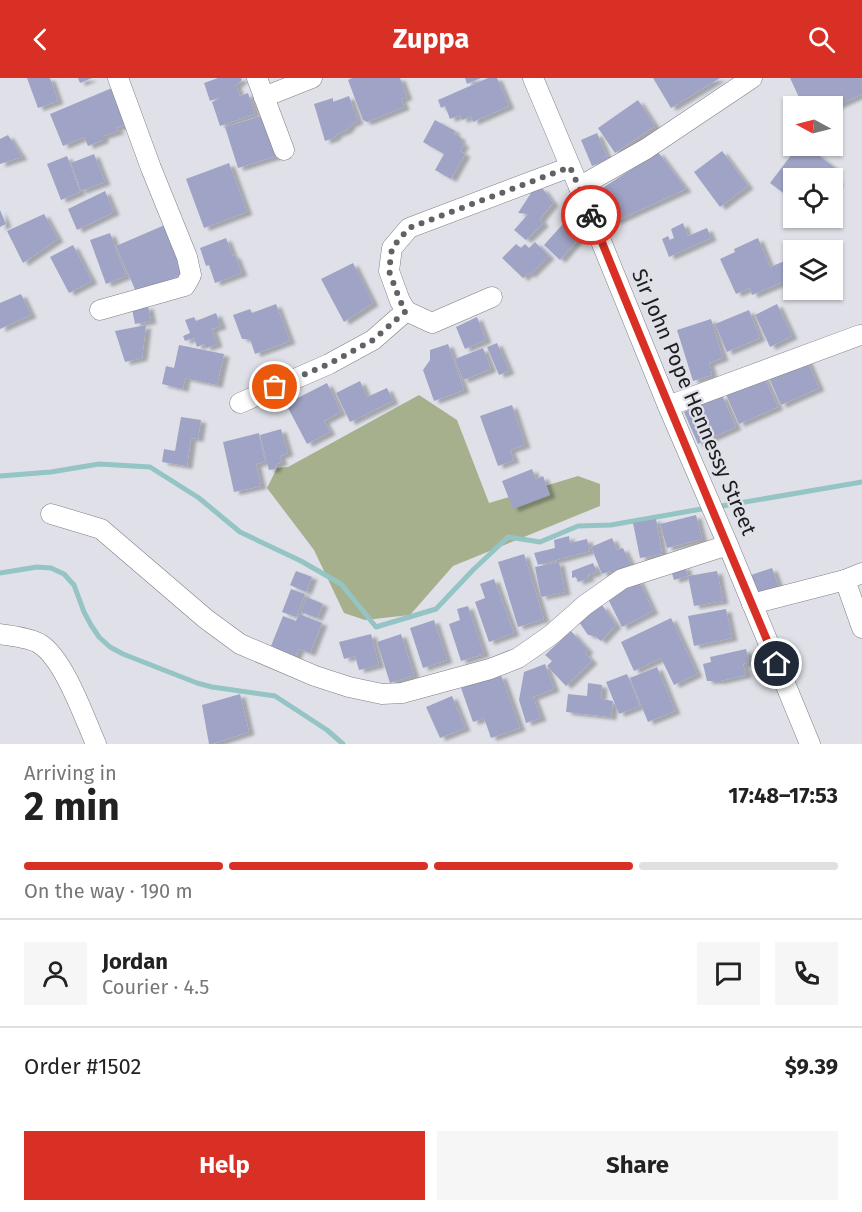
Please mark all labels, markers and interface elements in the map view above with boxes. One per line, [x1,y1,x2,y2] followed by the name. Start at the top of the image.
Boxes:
[24,23,57,56] icon: back
[393,23,469,55] text: Zuppa
[805,23,838,56] icon: search
[783,96,843,156] north arrow
[783,96,843,300] map controls
[783,168,843,228] button: locate
[561,185,621,245] courier
[575,199,608,232] icon: bike
[783,240,843,300] button: layers
[626,265,762,540] street label: Sir John Pope Hennessy Street
[249,361,300,412] pin
[258,370,291,403] icon: bag
[751,638,802,689] pin
[760,647,793,680] icon: home
[24,761,117,785] text: Arriving in
[728,782,838,809] text: 17:48–17:53
[24,784,120,830] text: 2 min
[24,879,193,903] text: On the way · 190 m
[24,942,87,1005] button: person
[697,942,760,1005] button: chat
[775,942,838,1005] button: phone
[102,948,168,975] text: Jordan
[102,975,209,999] text: Courier · 4.5
[24,1053,141,1080] text: Order #1502
[785,1053,838,1080] text: $9.39
[24,1131,425,1200] button: Help
[437,1131,838,1200] button: Share

